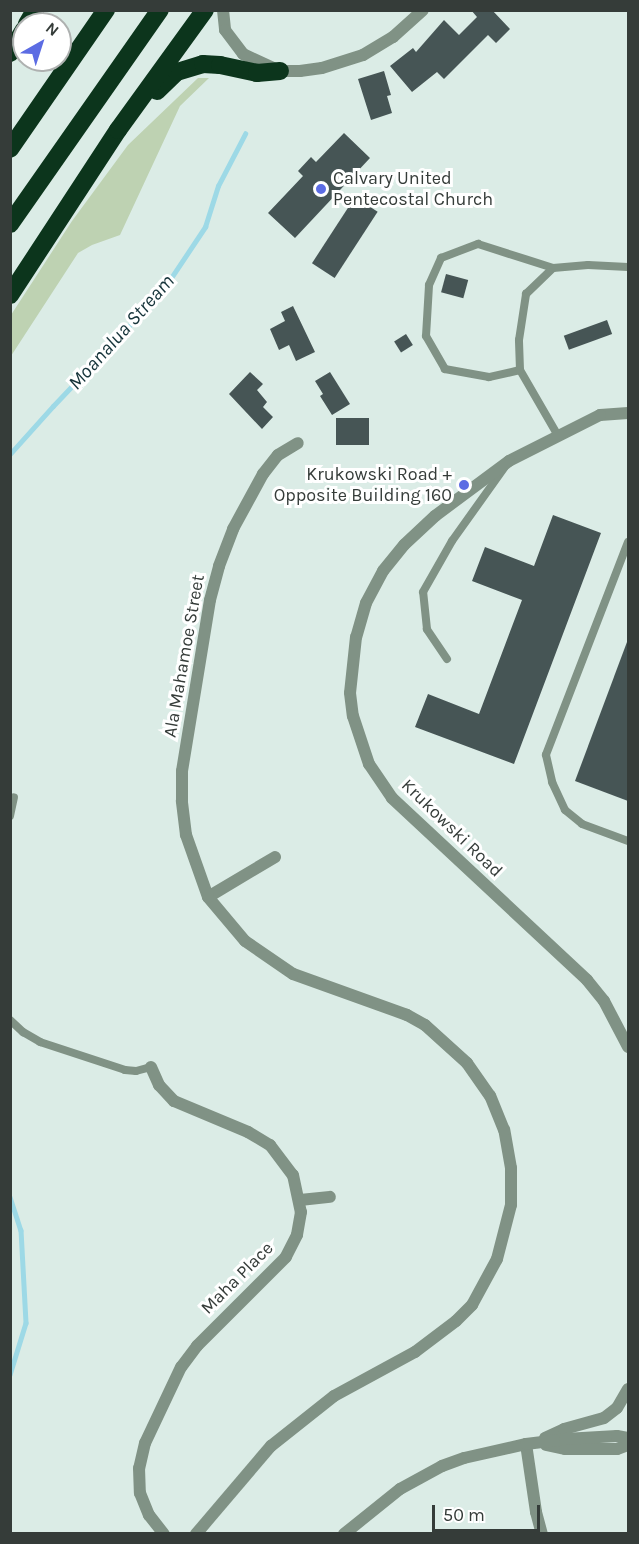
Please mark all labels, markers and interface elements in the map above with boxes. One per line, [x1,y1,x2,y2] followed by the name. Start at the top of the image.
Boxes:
[12,12,72,72] north arrow
[42,18,63,40] text: N
[333,168,493,210] place label: Calvary United Pentecostal Church
[314,182,328,196] marker: Calvary United Pentecostal Church
[63,269,179,395] water label: Moanalua Stream
[274,464,452,506] place label: Krukowski Road + Opposite Building 160
[457,478,471,492] marker: Krukowski Road + Opposite Building 160
[159,573,209,739] street label: Ala Mahamoe Street
[397,774,507,882] street label: Krukowski Road
[196,1237,278,1319] street label: Maha Place
[435,1493,543,1531] scale bar
[443,1504,485,1526] text: 50 m

